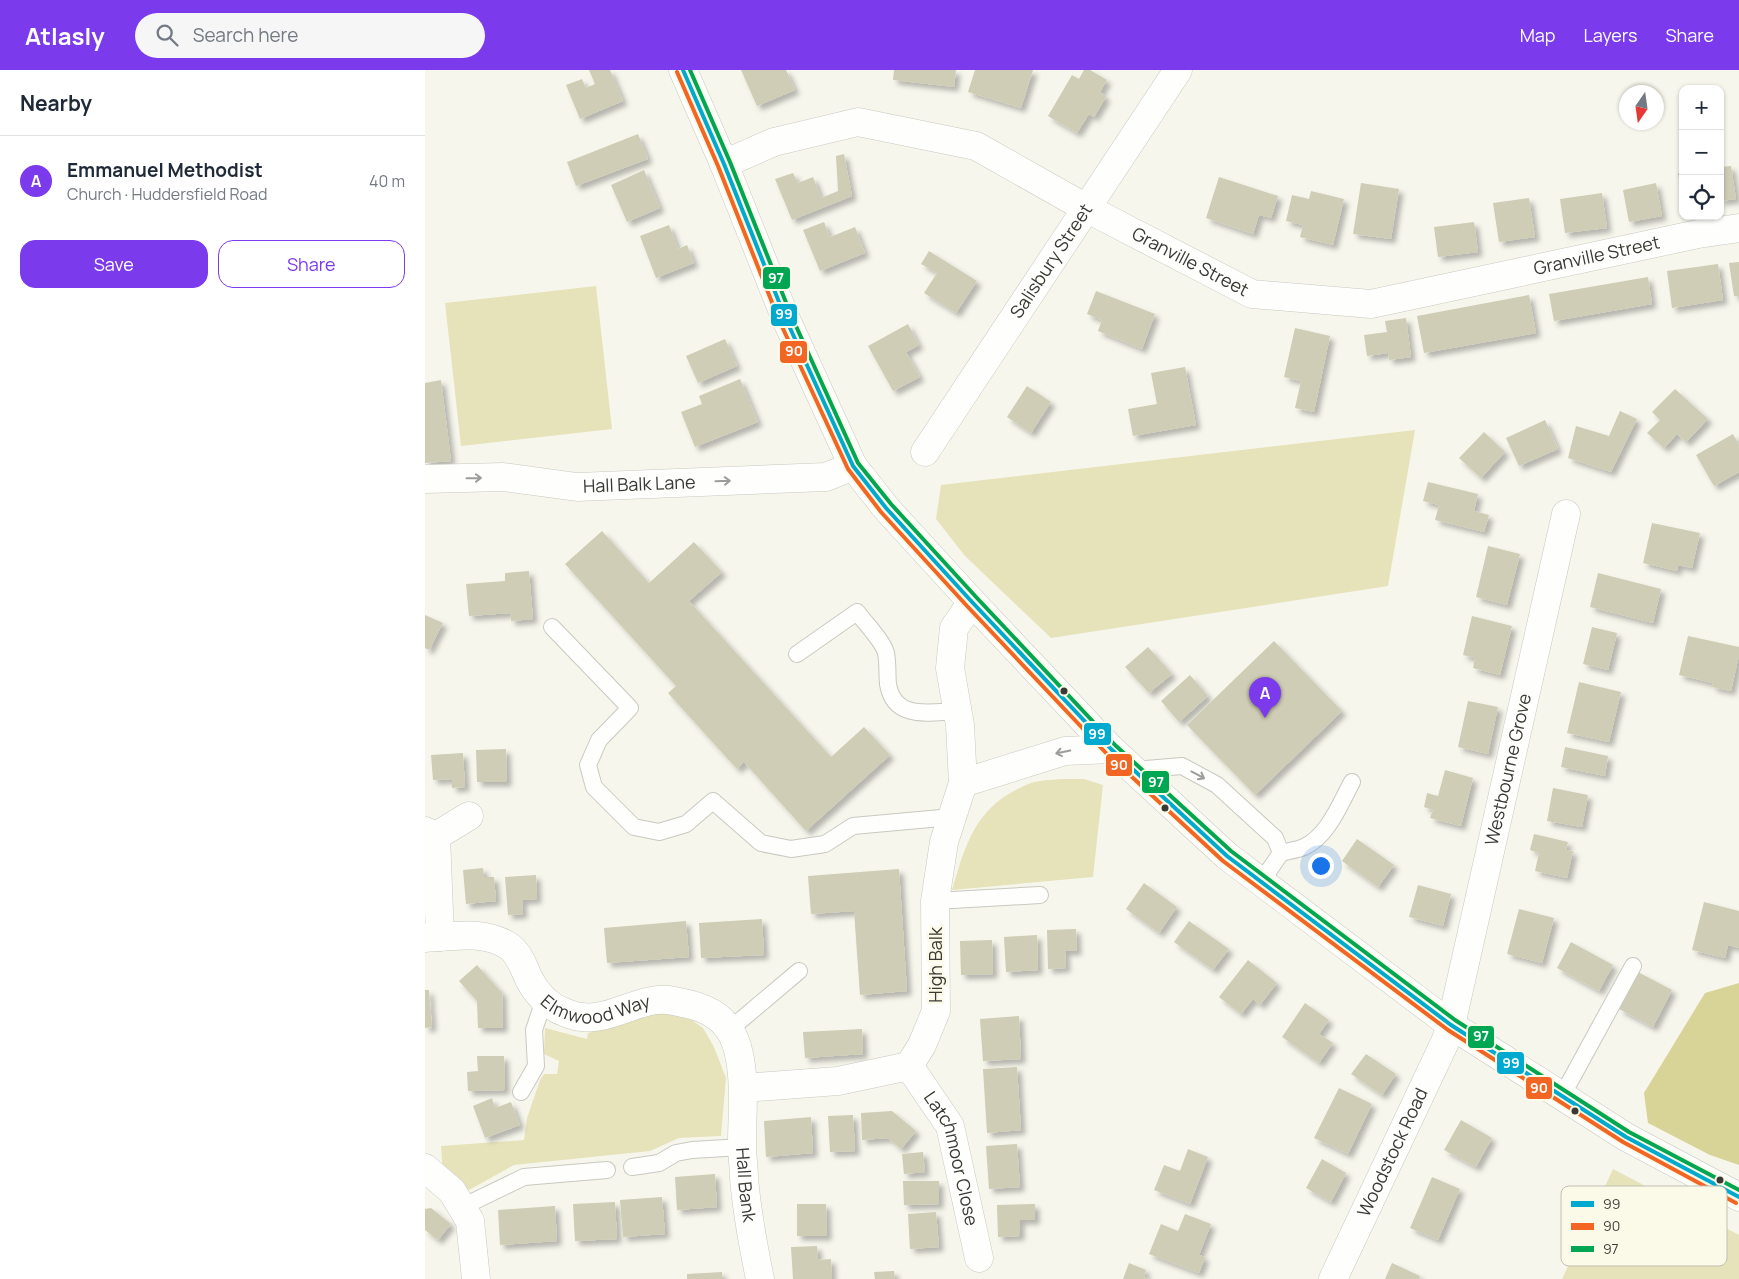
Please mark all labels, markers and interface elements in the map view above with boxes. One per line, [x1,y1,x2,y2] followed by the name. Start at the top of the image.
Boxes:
[135,13,485,58] search box
[25,19,105,52] text: Atlasly
[153,21,181,49] icon: search
[193,22,298,48] text: Search here
[1520,23,1555,47] text: Map
[1583,23,1637,47] text: Layers
[1665,23,1714,47] text: Share
[1619,85,1664,130] north arrow
[1679,85,1724,220] map controls
[1679,85,1724,130] button: +
[20,89,92,117] text: Nearby
[1679,130,1724,175] button: −
[67,157,263,183] text: Emmanuel Methodist
[31,170,41,192] text: A
[369,170,405,192] text: 40 m
[1679,175,1724,220] button: locate
[67,183,267,205] text: Church · Huddersfield Road
[1004,199,1097,322] street label: Salisbury Street
[1128,221,1253,301] street label: Granville Street
[1531,230,1662,280] street label: Granville Street
[20,240,208,288] button: Save
[218,240,405,288] button: Share
[762,266,791,290] line badge: 97
[768,268,784,287] text: 97
[770,303,798,327] line badge: 99
[775,304,793,323] text: 99
[779,340,808,364] line badge: 90
[785,341,803,360] text: 90
[583,469,696,498] street label: Hall Balk Lane
[465,473,481,483] one-way arrow
[715,477,731,486] one-way arrow
[1249,677,1281,718] pin: A
[1059,686,1069,696] unlabelled marker
[1479,691,1536,848] street label: Westbourne Grove
[1083,722,1112,746] line badge: 99
[1088,724,1106,743] text: 99
[1055,748,1071,758] one-way arrow
[1105,753,1133,777] line badge: 90
[1110,755,1128,774] text: 90
[1141,770,1170,794] line badge: 97
[1191,770,1206,780] one-way arrow
[1148,772,1164,791] text: 97
[1160,803,1170,813] unlabelled marker
[1308,853,1334,879] your location
[923,926,947,1003] street label: High Balk
[536,988,653,1029] street label: Elmwood Way
[1467,1025,1495,1049] line badge: 97
[1473,1026,1489,1045] text: 97
[1496,1051,1525,1075] line badge: 99
[1502,1053,1520,1072] text: 99
[1525,1076,1553,1100] line badge: 90
[1530,1078,1548,1097] text: 90
[1351,1084,1433,1220] street label: Woodstock Road
[919,1086,985,1228] street label: Latchmoor Close
[1570,1106,1580,1116] unlabelled marker
[731,1147,762,1225] street label: Hall Bank
[1715,1175,1725,1185] unlabelled marker
[1561,1186,1727,1266] legend
[1603,1194,1620,1213] text: 99
[1603,1216,1620,1235] text: 90
[1603,1239,1619,1258] text: 97

